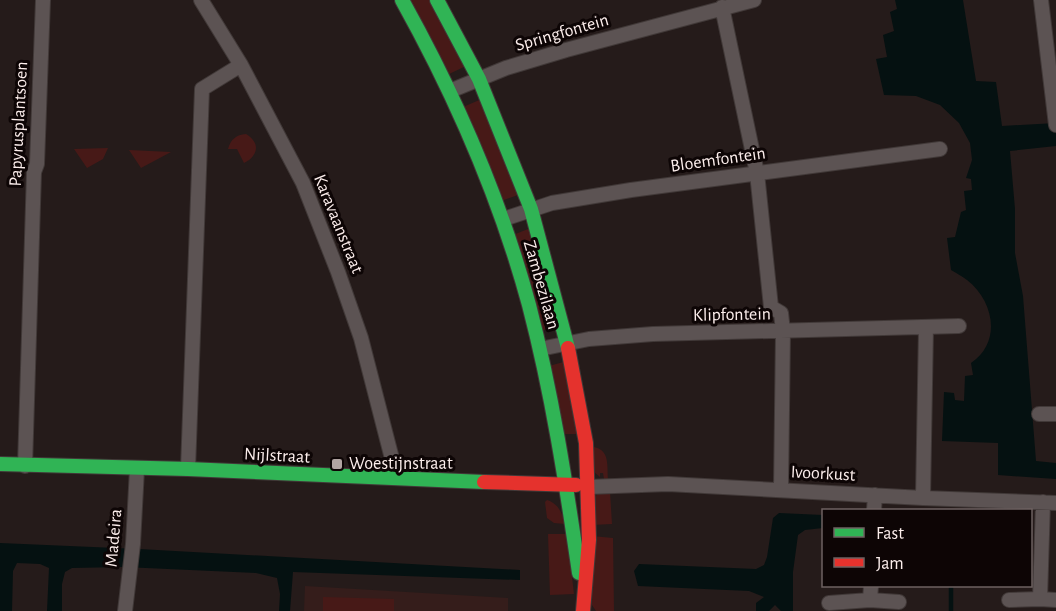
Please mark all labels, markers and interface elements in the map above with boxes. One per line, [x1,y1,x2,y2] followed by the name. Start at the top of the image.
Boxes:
[513,11,611,55] street label: Springfontein
[7,61,31,187] street label: Papyrusplantsoen
[669,144,767,176] street label: Bloemfontein
[310,172,366,276] street label: Karavaanstraat
[520,239,562,331] street label: Zambezilaan
[693,305,771,325] street label: Klipfontein
[243,445,311,467] street label: Nijlstraat
[349,455,453,473] place label: Woestijnstraat
[330,457,344,471] marker: Woestijnstraat
[790,463,856,485] street label: Ivoorkust
[102,508,126,568] street label: Madeira
[822,509,1032,587] legend
[876,525,904,543] text: Fast
[876,555,904,573] text: Jam

